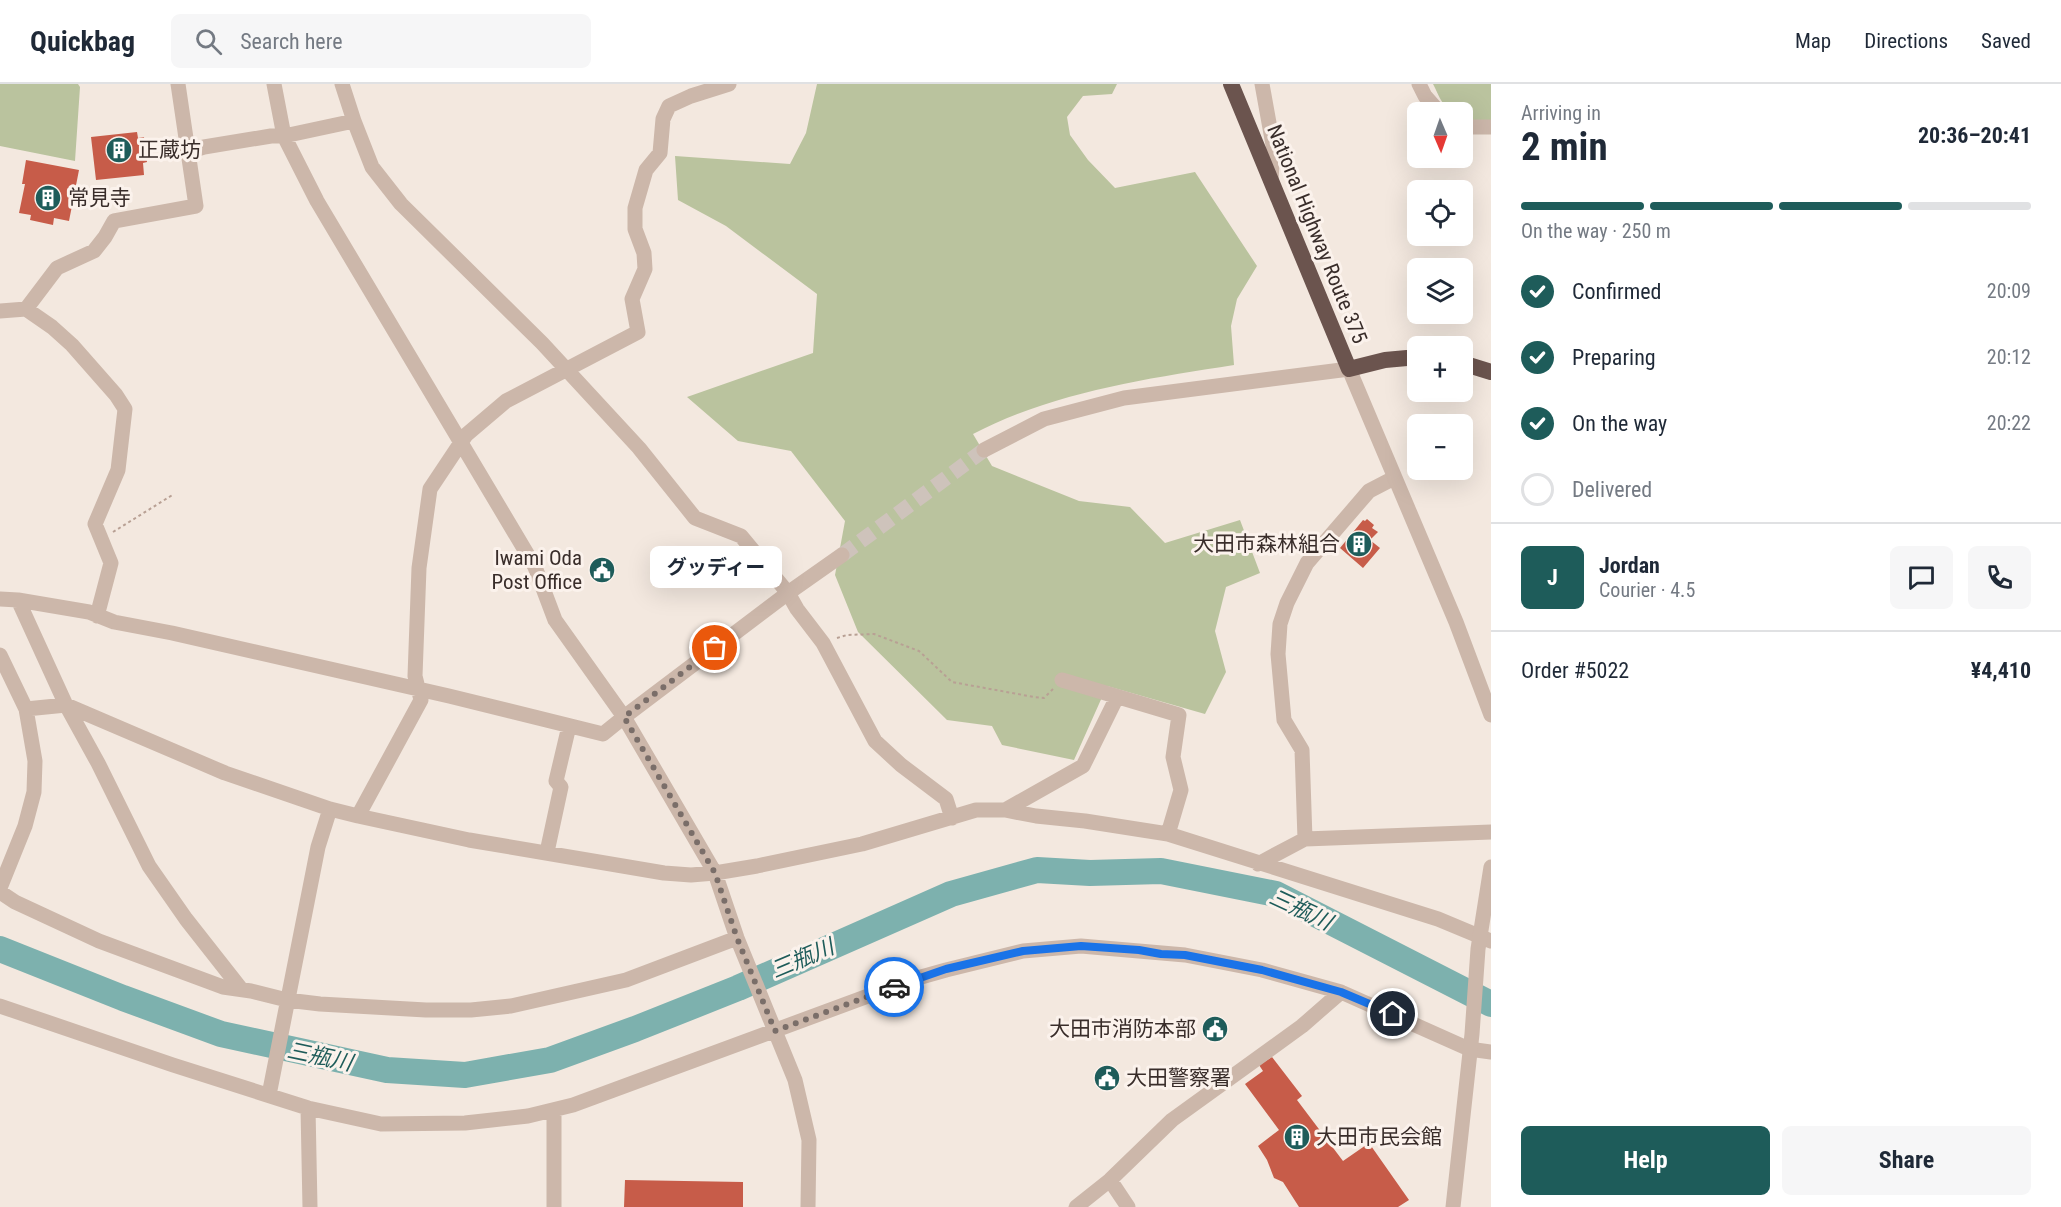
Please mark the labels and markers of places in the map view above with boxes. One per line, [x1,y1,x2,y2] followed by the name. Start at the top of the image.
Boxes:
[104,135,134,165] building icon: 正蔵坊
[138,138,201,162] place label: 正蔵坊
[33,183,63,213] building icon: 常見寺
[68,186,131,210] place label: 常見寺
[1344,529,1374,559] building icon: 大田市森林組合
[1193,532,1340,556] place label: 大田市森林組合
[492,546,582,594] place label: Iwami Oda Post Office
[649,546,781,588] callout: グッディー
[587,555,617,585] public building icon: Iwami Oda Post Office
[689,622,740,673] pin
[1367,988,1418,1039] pin
[1200,1014,1230,1044] public building icon: 大田市消防本部
[1049,1017,1196,1041] place label: 大田市消防本部
[1092,1063,1122,1093] public building icon: 大田警察署
[1126,1066,1231,1090] place label: 大田警察署
[1282,1122,1312,1152] building icon: 大田市民会館
[1316,1125,1442,1149] place label: 大田市民会館

